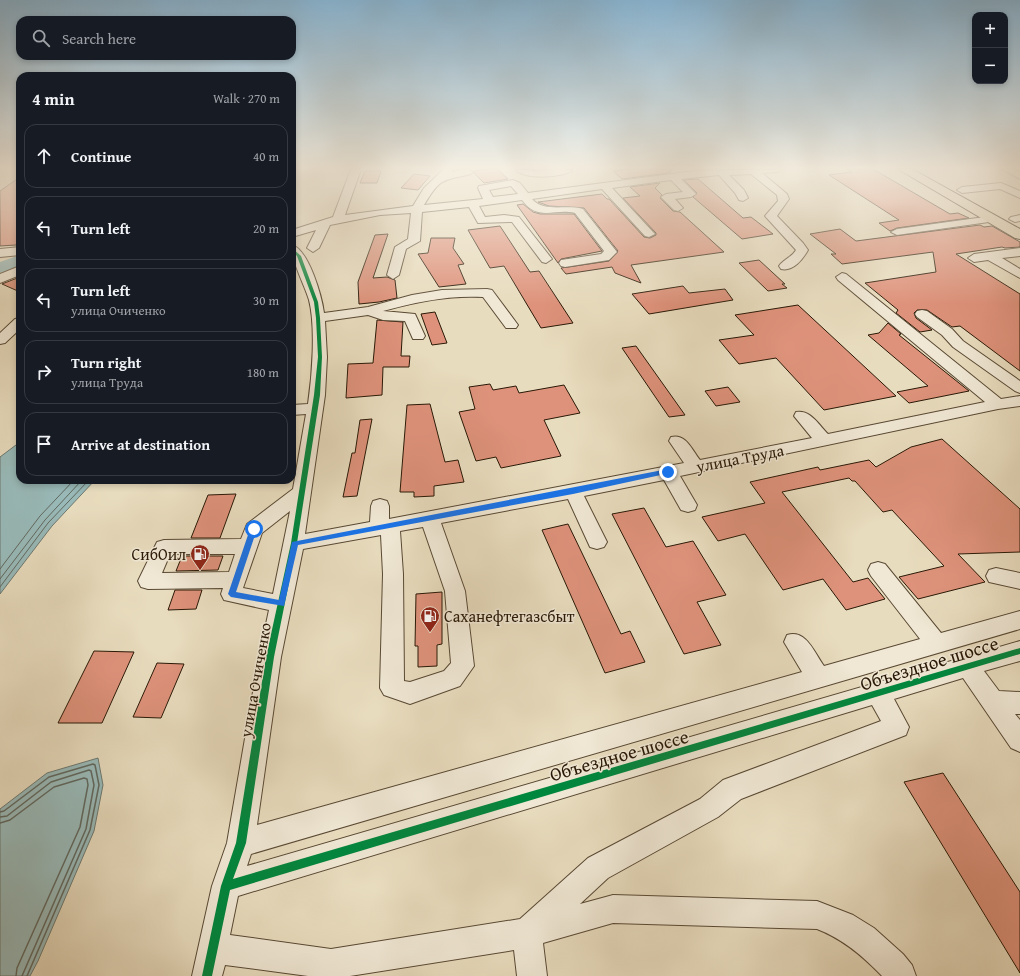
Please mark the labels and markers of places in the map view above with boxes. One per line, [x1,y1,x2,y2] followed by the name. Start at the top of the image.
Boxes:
[132,542,186,566] place label: СибОил
[189,543,211,571] fuel station icon: СибОил
[444,604,575,628] place label: Саханефтегазсбыт
[419,605,441,633] fuel station icon: Саханефтегазсбыт

